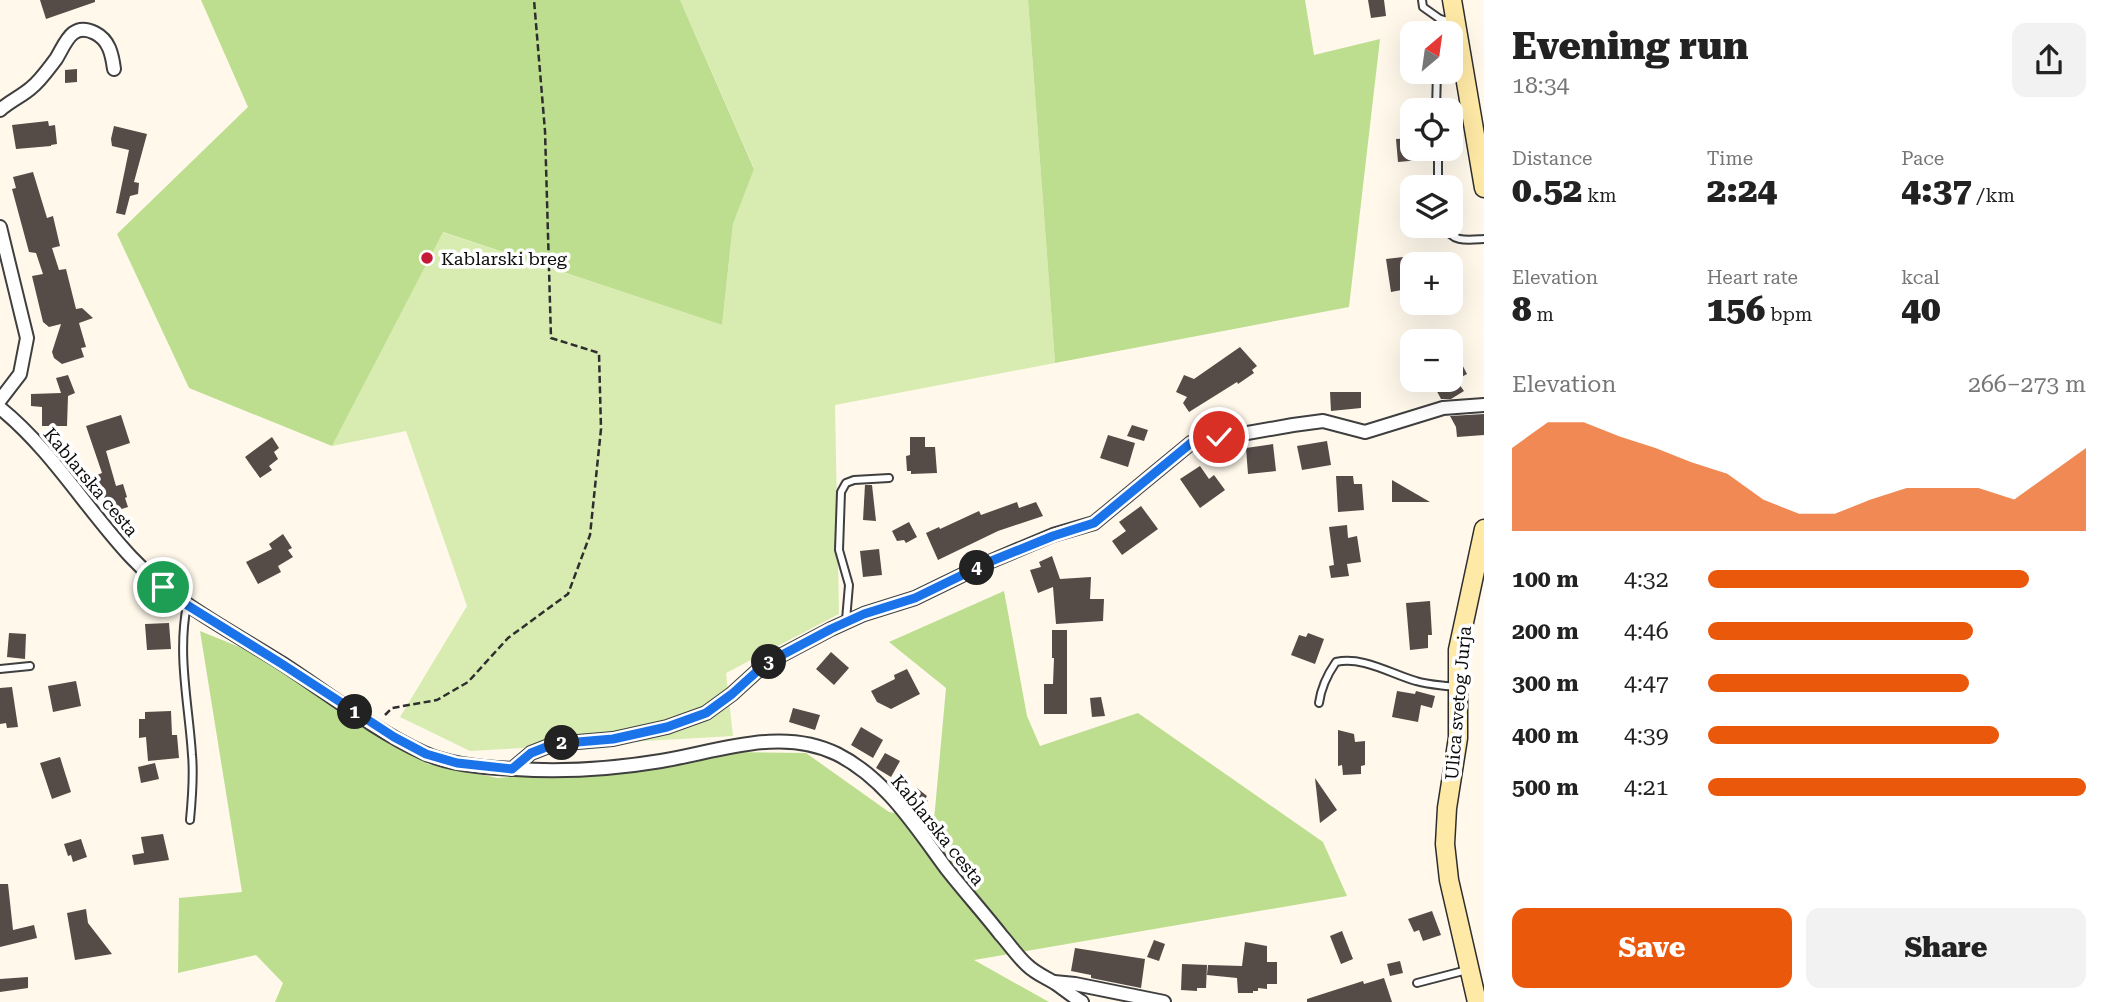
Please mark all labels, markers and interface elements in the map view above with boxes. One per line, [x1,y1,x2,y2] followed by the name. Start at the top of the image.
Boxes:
[1400,21,1463,84] north arrow
[1400,21,1463,392] map controls
[2012,23,2086,97] button: share
[1512,24,1748,68] text: Evening run
[1512,72,1569,99] text: 18:34
[1400,98,1463,161] button: locate
[1512,147,1592,170] text: Distance
[1707,147,1753,170] text: Time
[1901,147,1944,170] text: Pace
[1512,170,1582,211] text: 0.52
[1707,170,1777,211] text: 2:24
[1901,170,1972,211] text: 4:37
[1400,175,1463,238] button: layers
[1582,184,1617,207] text: km
[1972,184,2015,207] text: /km
[441,248,568,269] place label: Kablarski breg
[419,250,435,266] marker: Kablarski breg
[1400,252,1463,315] button: +
[1512,266,1598,289] text: Elevation
[1707,266,1798,289] text: Heart rate
[1901,266,1940,289] text: kcal
[1512,289,1532,330] text: 8
[1707,289,1765,330] text: 156
[1901,289,1941,330] text: 40
[1532,303,1554,326] text: m
[1765,303,1812,326] text: bpm
[1400,329,1463,392] button: −
[1512,371,1616,398] text: Elevation
[1968,371,2086,398] text: 266–273 m
[1189,407,1249,467] pin
[1200,418,1238,456] icon: check
[39,423,143,541] street label: Kablarska cesta
[960,550,995,586] pin: 4
[971,556,982,579] text: 4
[133,557,193,617] pin
[1512,566,1579,593] text: 100 m
[1624,566,1669,593] text: 4:32
[144,568,182,606] icon: arrive
[1512,618,1579,645] text: 200 m
[1624,618,1669,645] text: 4:46
[1441,625,1475,781] street label: Ulica svetog Jurja
[752,644,786,680] pin: 3
[763,650,774,673] text: 3
[1512,670,1579,697] text: 300 m
[1624,670,1669,697] text: 4:47
[338,694,372,730] pin: 1
[349,700,360,723] text: 1
[1512,722,1579,749] text: 400 m
[1624,722,1669,749] text: 4:39
[544,726,580,760] pin: 2
[556,731,567,754] text: 2
[887,771,989,889] street label: Kablarska cesta
[1512,774,1579,801] text: 500 m
[1624,774,1669,801] text: 4:21
[1512,908,1792,988] button: Save
[1806,908,2086,988] button: Share

